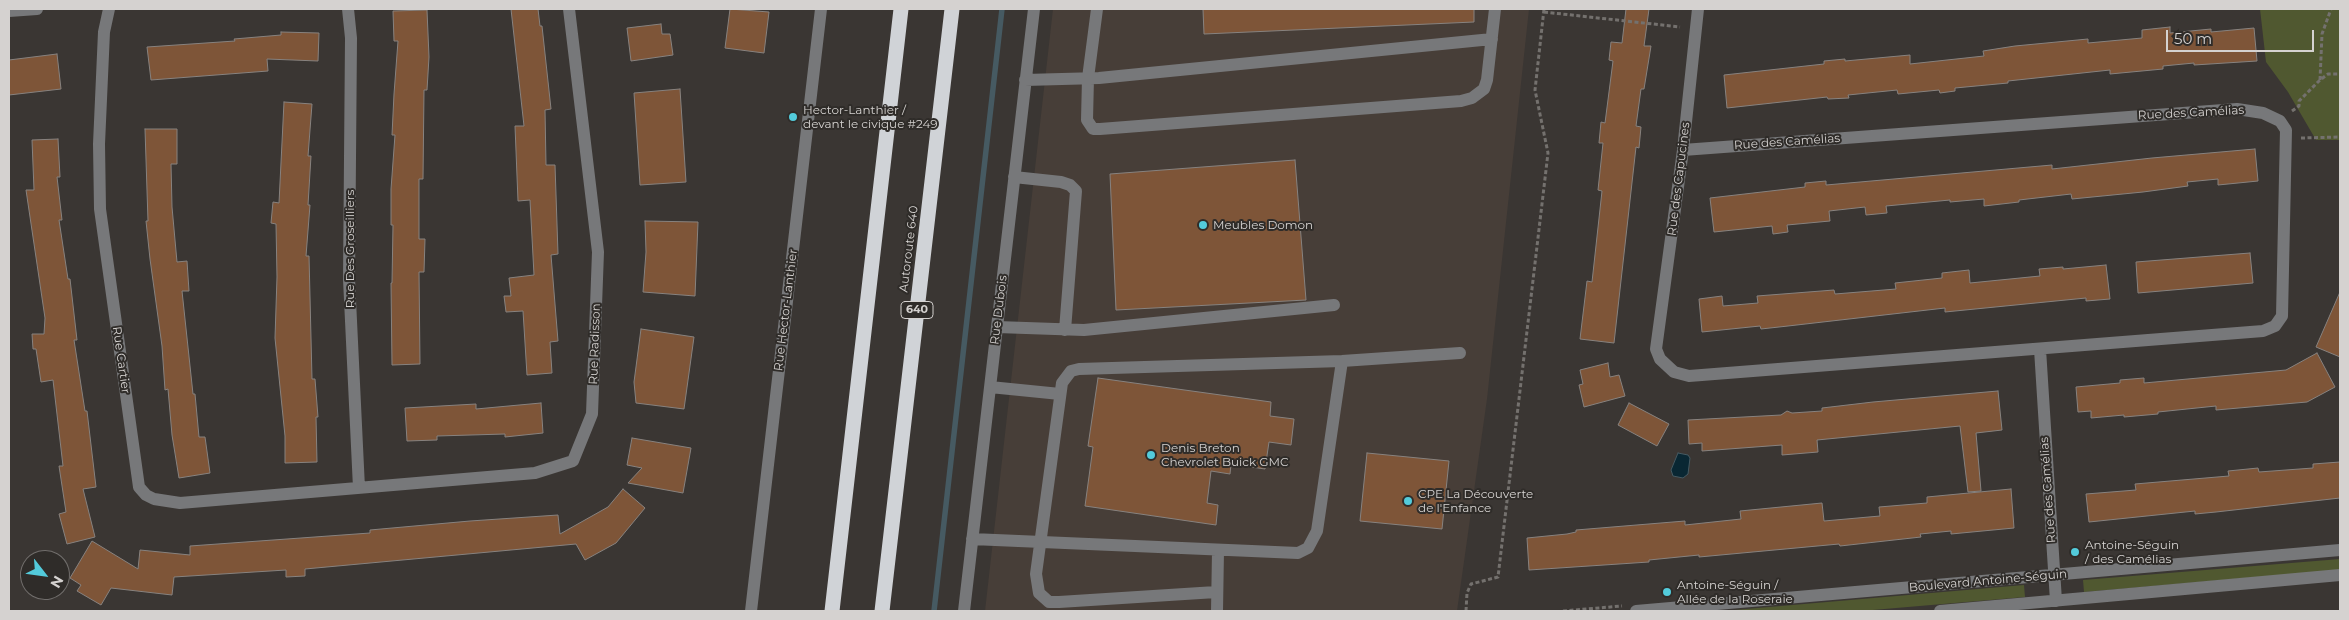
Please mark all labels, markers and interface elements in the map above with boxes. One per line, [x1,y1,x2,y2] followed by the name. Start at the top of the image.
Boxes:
[2169,20,2316,52] scale bar
[2174,29,2212,48] text: 50 m
[803,103,938,131] place label: Hector-Lanthier / devant le civique #249
[2138,103,2244,123] street label: Rue des Camélias
[787,111,799,123] marker: Hector-Lanthier / devant le civique #249
[1665,121,1693,237] street label: Rue des Capucines
[1733,131,1841,153] street label: Rue des Camélias
[343,190,357,308] street label: Rue Des Groseilliers
[897,205,921,293] street label: Autoroute 640
[1213,218,1313,232] place label: Meubles Domon
[1197,219,1209,231] marker: Meubles Domon
[771,248,801,372] street label: Rue Hector-Lanthier
[988,274,1010,346] street label: Rue Dubois
[901,302,933,318] road number: 640
[586,303,604,385] street label: Rue Radisson
[109,325,133,395] street label: Rue Cartier
[2037,436,2059,544] street label: Rue des Camélias
[1161,441,1288,469] place label: Denis Breton Chevrolet Buick GMC
[1145,449,1157,461] marker: Denis Breton Chevrolet Buick GMC
[1418,487,1533,515] place label: CPE La Découverte de l'Enfance
[1402,495,1414,507] marker: CPE La Découverte de l'Enfance
[2085,538,2179,566] place label: Antoine-Séguin / des Camélias
[2069,546,2081,558] marker: Antoine-Séguin / des Camélias
[20,550,70,600] north arrow
[1908,567,2068,595] street label: Boulevard Antoine-Séguin
[47,573,68,591] text: N
[1677,578,1793,606] place label: Antoine-Séguin / Allée de la Roseraie
[1661,586,1673,598] marker: Antoine-Séguin / Allée de la Roseraie

